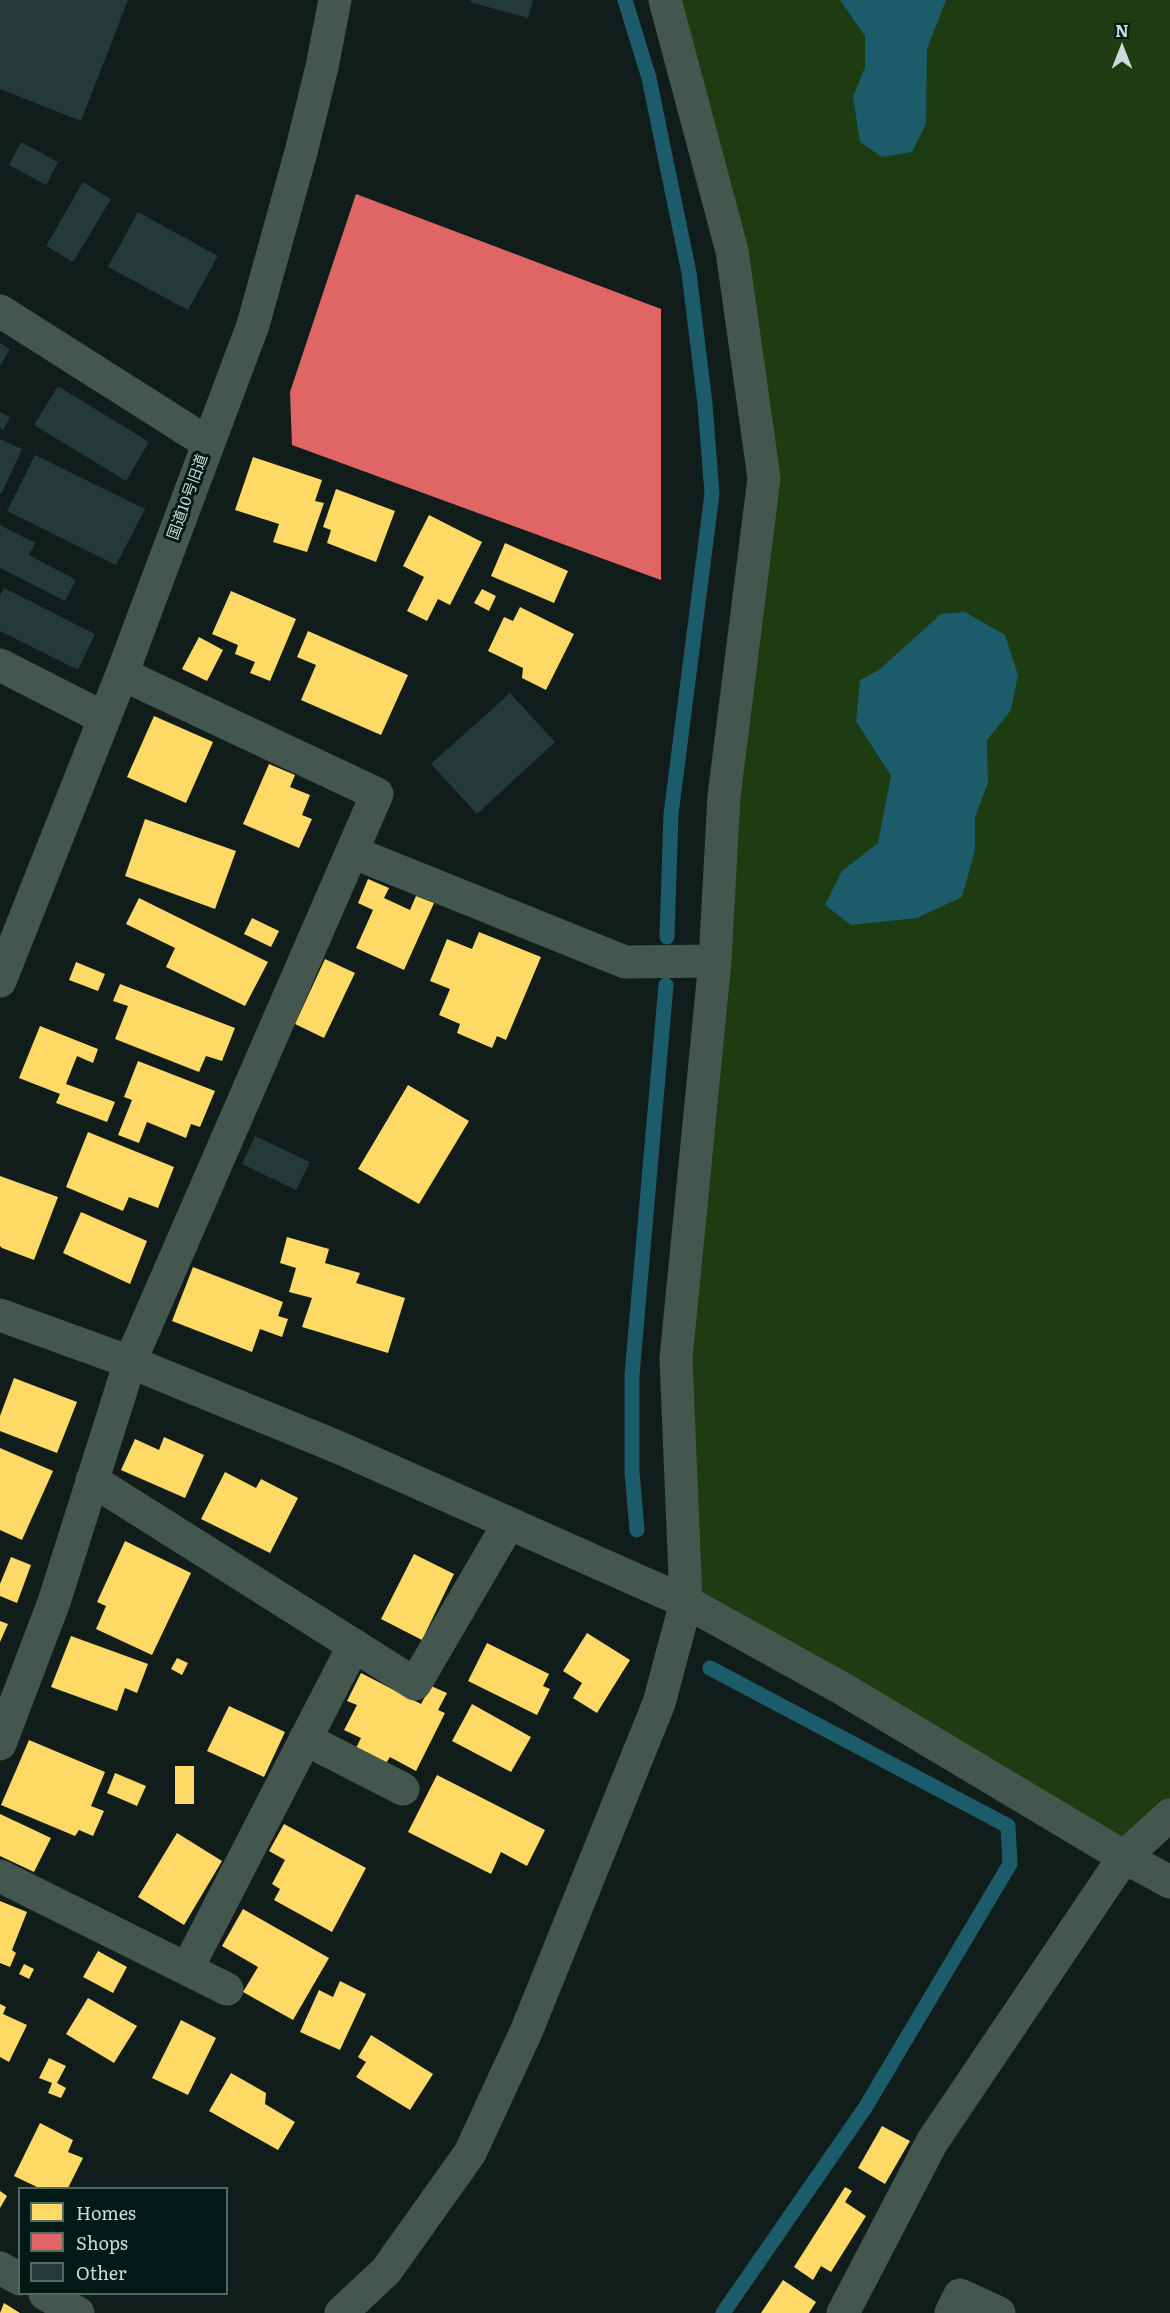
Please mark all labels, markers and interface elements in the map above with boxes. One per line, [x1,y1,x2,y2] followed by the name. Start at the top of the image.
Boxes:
[1092,18,1152,78] north arrow
[1115,18,1129,42] text: N
[164,452,212,542] street label: 国道10号旧道
[18,2187,228,2295] legend
[76,2199,136,2226] text: Homes
[76,2229,128,2256] text: Shops
[76,2259,126,2286] text: Other

